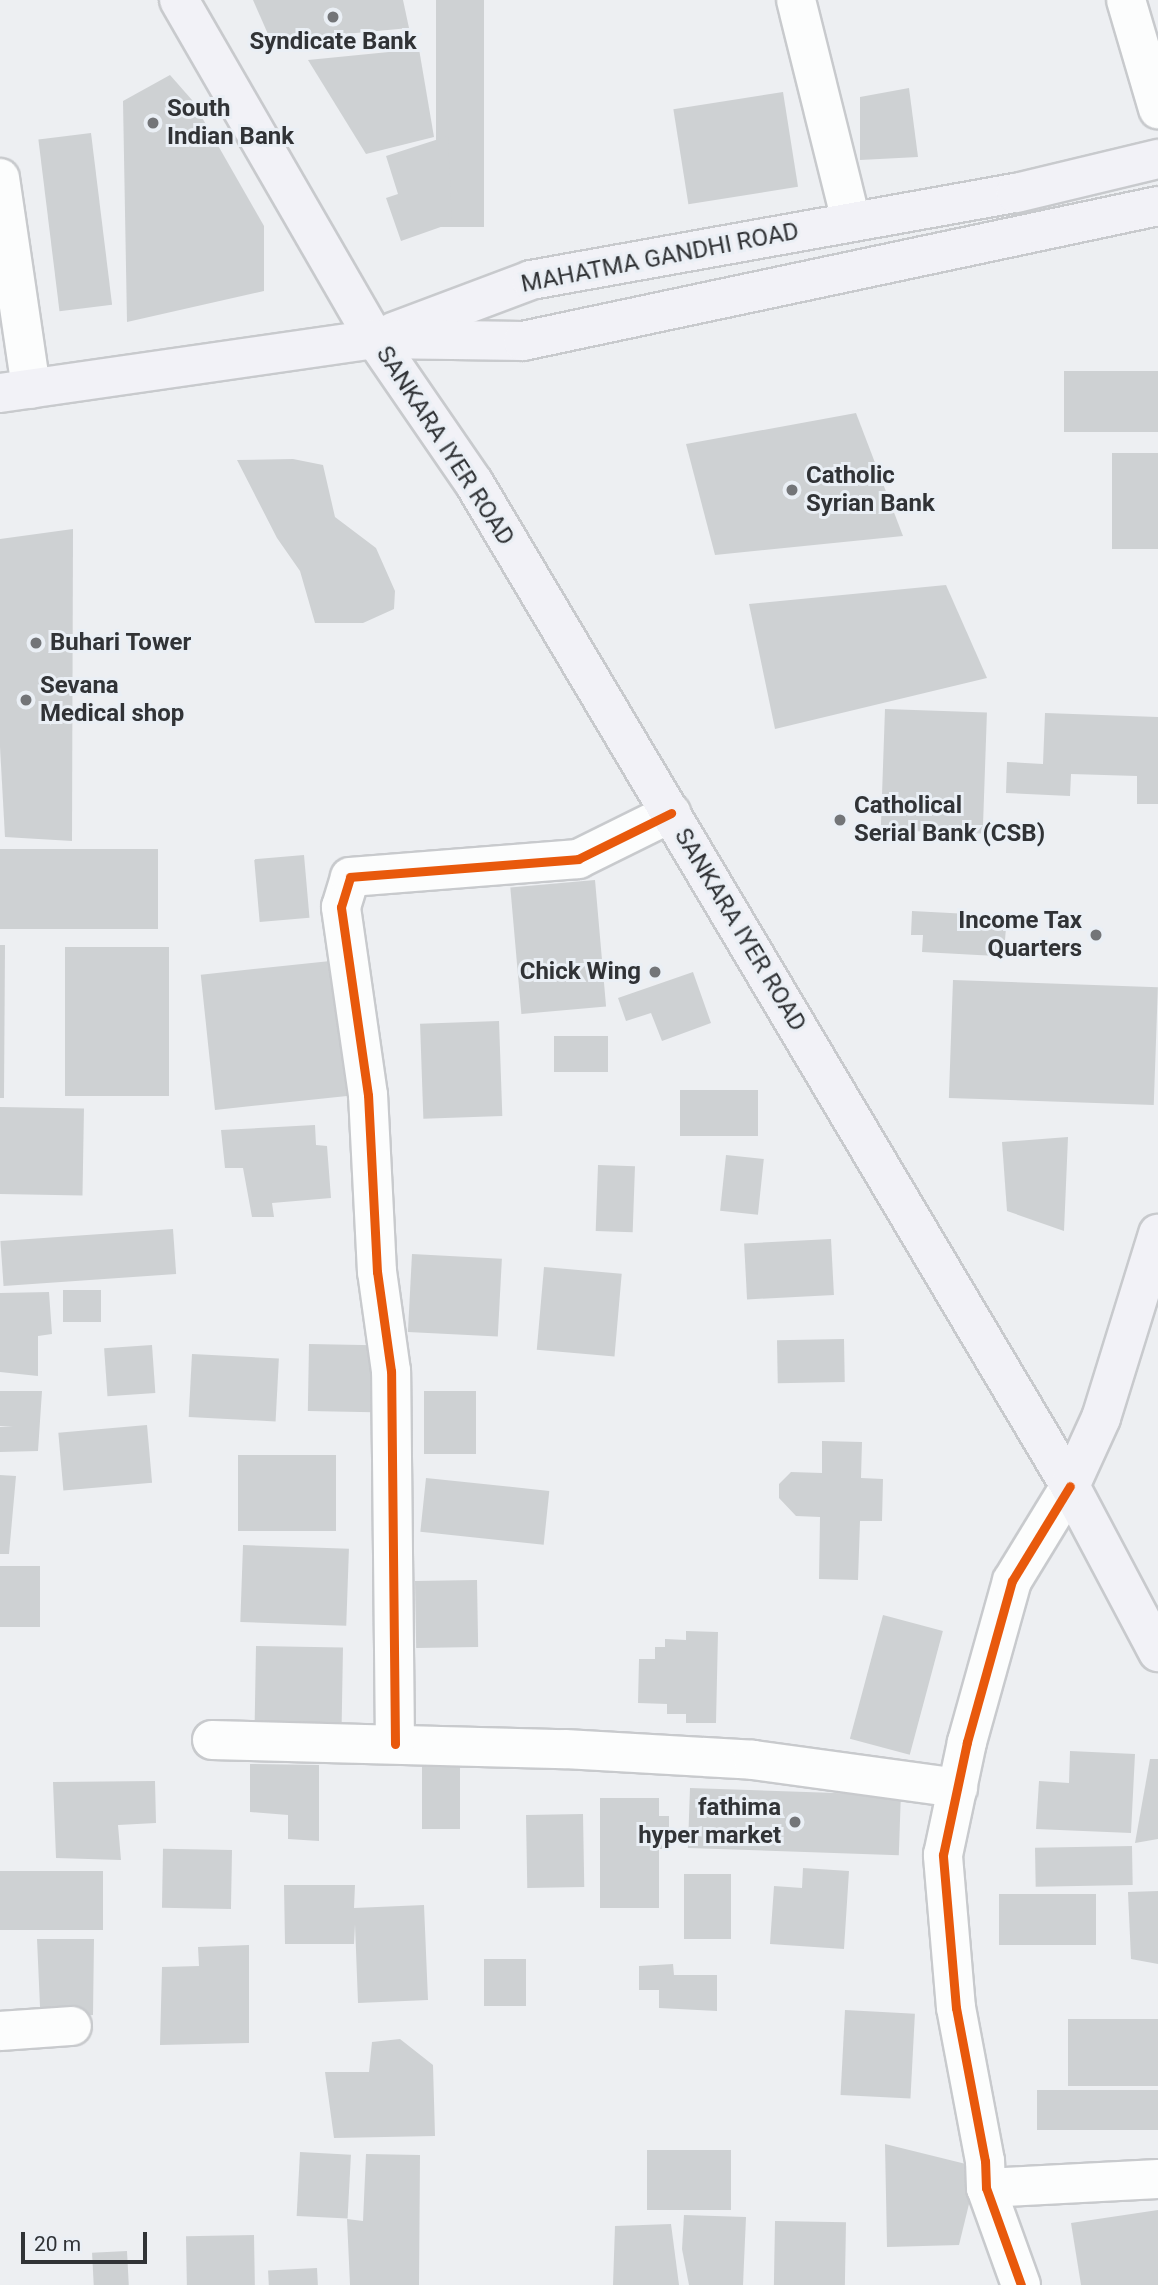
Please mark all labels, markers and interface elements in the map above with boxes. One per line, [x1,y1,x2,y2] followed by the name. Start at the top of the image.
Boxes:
[325,9,341,25] marker: Syndicate Bank
[249,28,417,56] place label: Syndicate Bank
[167,95,294,151] place label: South Indian Bank
[145,115,161,131] marker: South Indian Bank
[519,217,801,299] street label: MAHATMA GANDHI ROAD
[370,341,520,551] street label: SANKARA IYER ROAD
[806,462,935,518] place label: Catholic Syrian Bank
[784,482,800,498] marker: Catholic Syrian Bank
[50,629,192,657] place label: Buhari Tower
[28,635,44,651] marker: Buhari Tower
[40,672,184,728] place label: Sevana Medical shop
[18,692,34,708] marker: Sevana Medical shop
[854,792,1045,848] place label: Catholical Serial Bank (CSB)
[832,812,848,828] marker: Catholical Serial Bank (CSB)
[668,823,812,1037] street label: SANKARA IYER ROAD
[958,907,1082,963] place label: Income Tax Quarters
[1088,927,1104,943] marker: Income Tax Quarters
[520,958,641,986] place label: Chick Wing
[647,964,663,980] marker: Chick Wing
[638,1794,781,1850] place label: fathima hyper market
[787,1814,803,1830] marker: fathima hyper market
[24,2218,150,2262] scale bar
[34,2232,81,2256] text: 20 m

